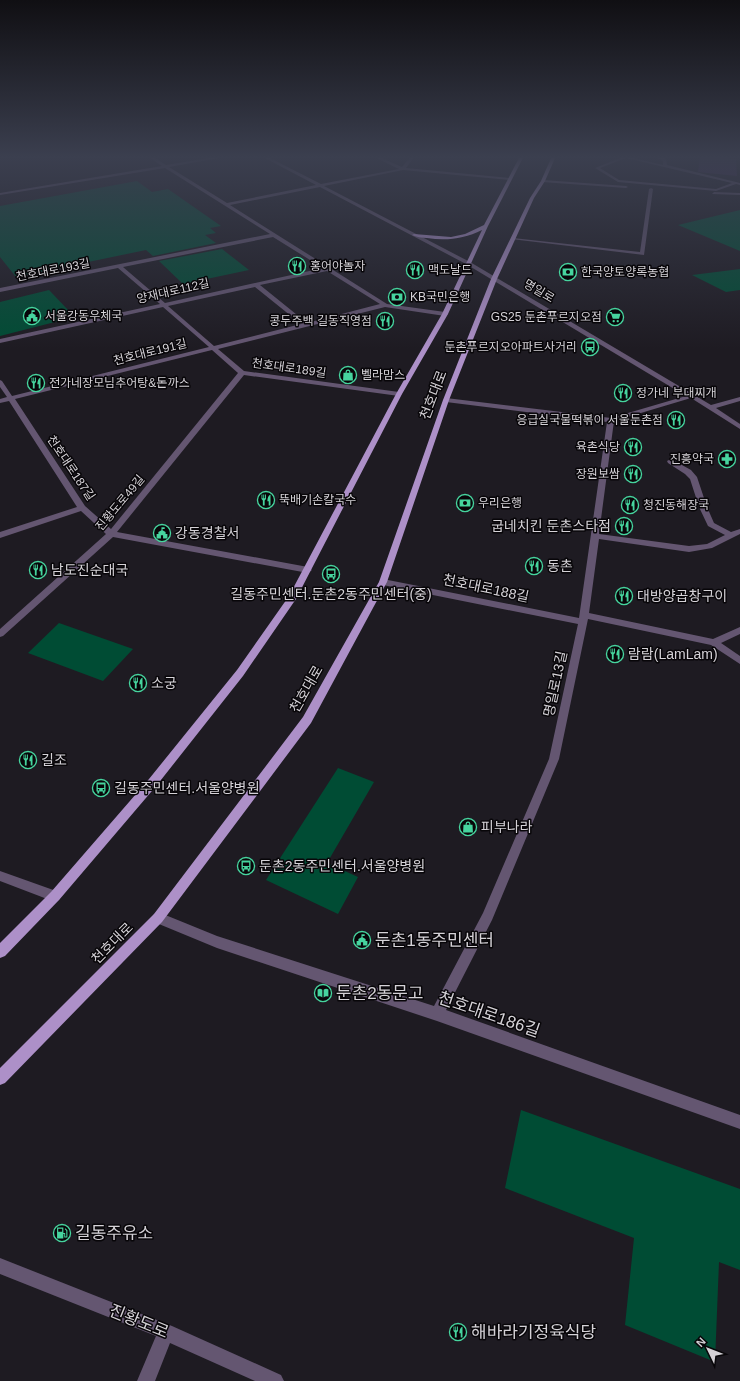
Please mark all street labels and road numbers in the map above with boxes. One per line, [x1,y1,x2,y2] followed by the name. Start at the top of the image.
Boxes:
[15,256,91,284] street label: 천호대로193길
[135,276,211,306] street label: 양재대로112길
[521,276,557,306] street label: 명일로
[112,336,188,368] street label: 천호대로191길
[251,356,327,380] street label: 천호대로189길
[416,368,450,422] street label: 천호대로
[44,433,98,503] street label: 천호대로187길
[93,472,147,534] street label: 진황도로49길
[441,571,531,605] street label: 천호대로188길
[540,650,570,718] street label: 명일로13길
[286,663,326,715] street label: 천호대로
[88,919,136,967] street label: 천호대로
[435,988,542,1041] street label: 천호대로186길
[106,1301,171,1342] street label: 진황도로

